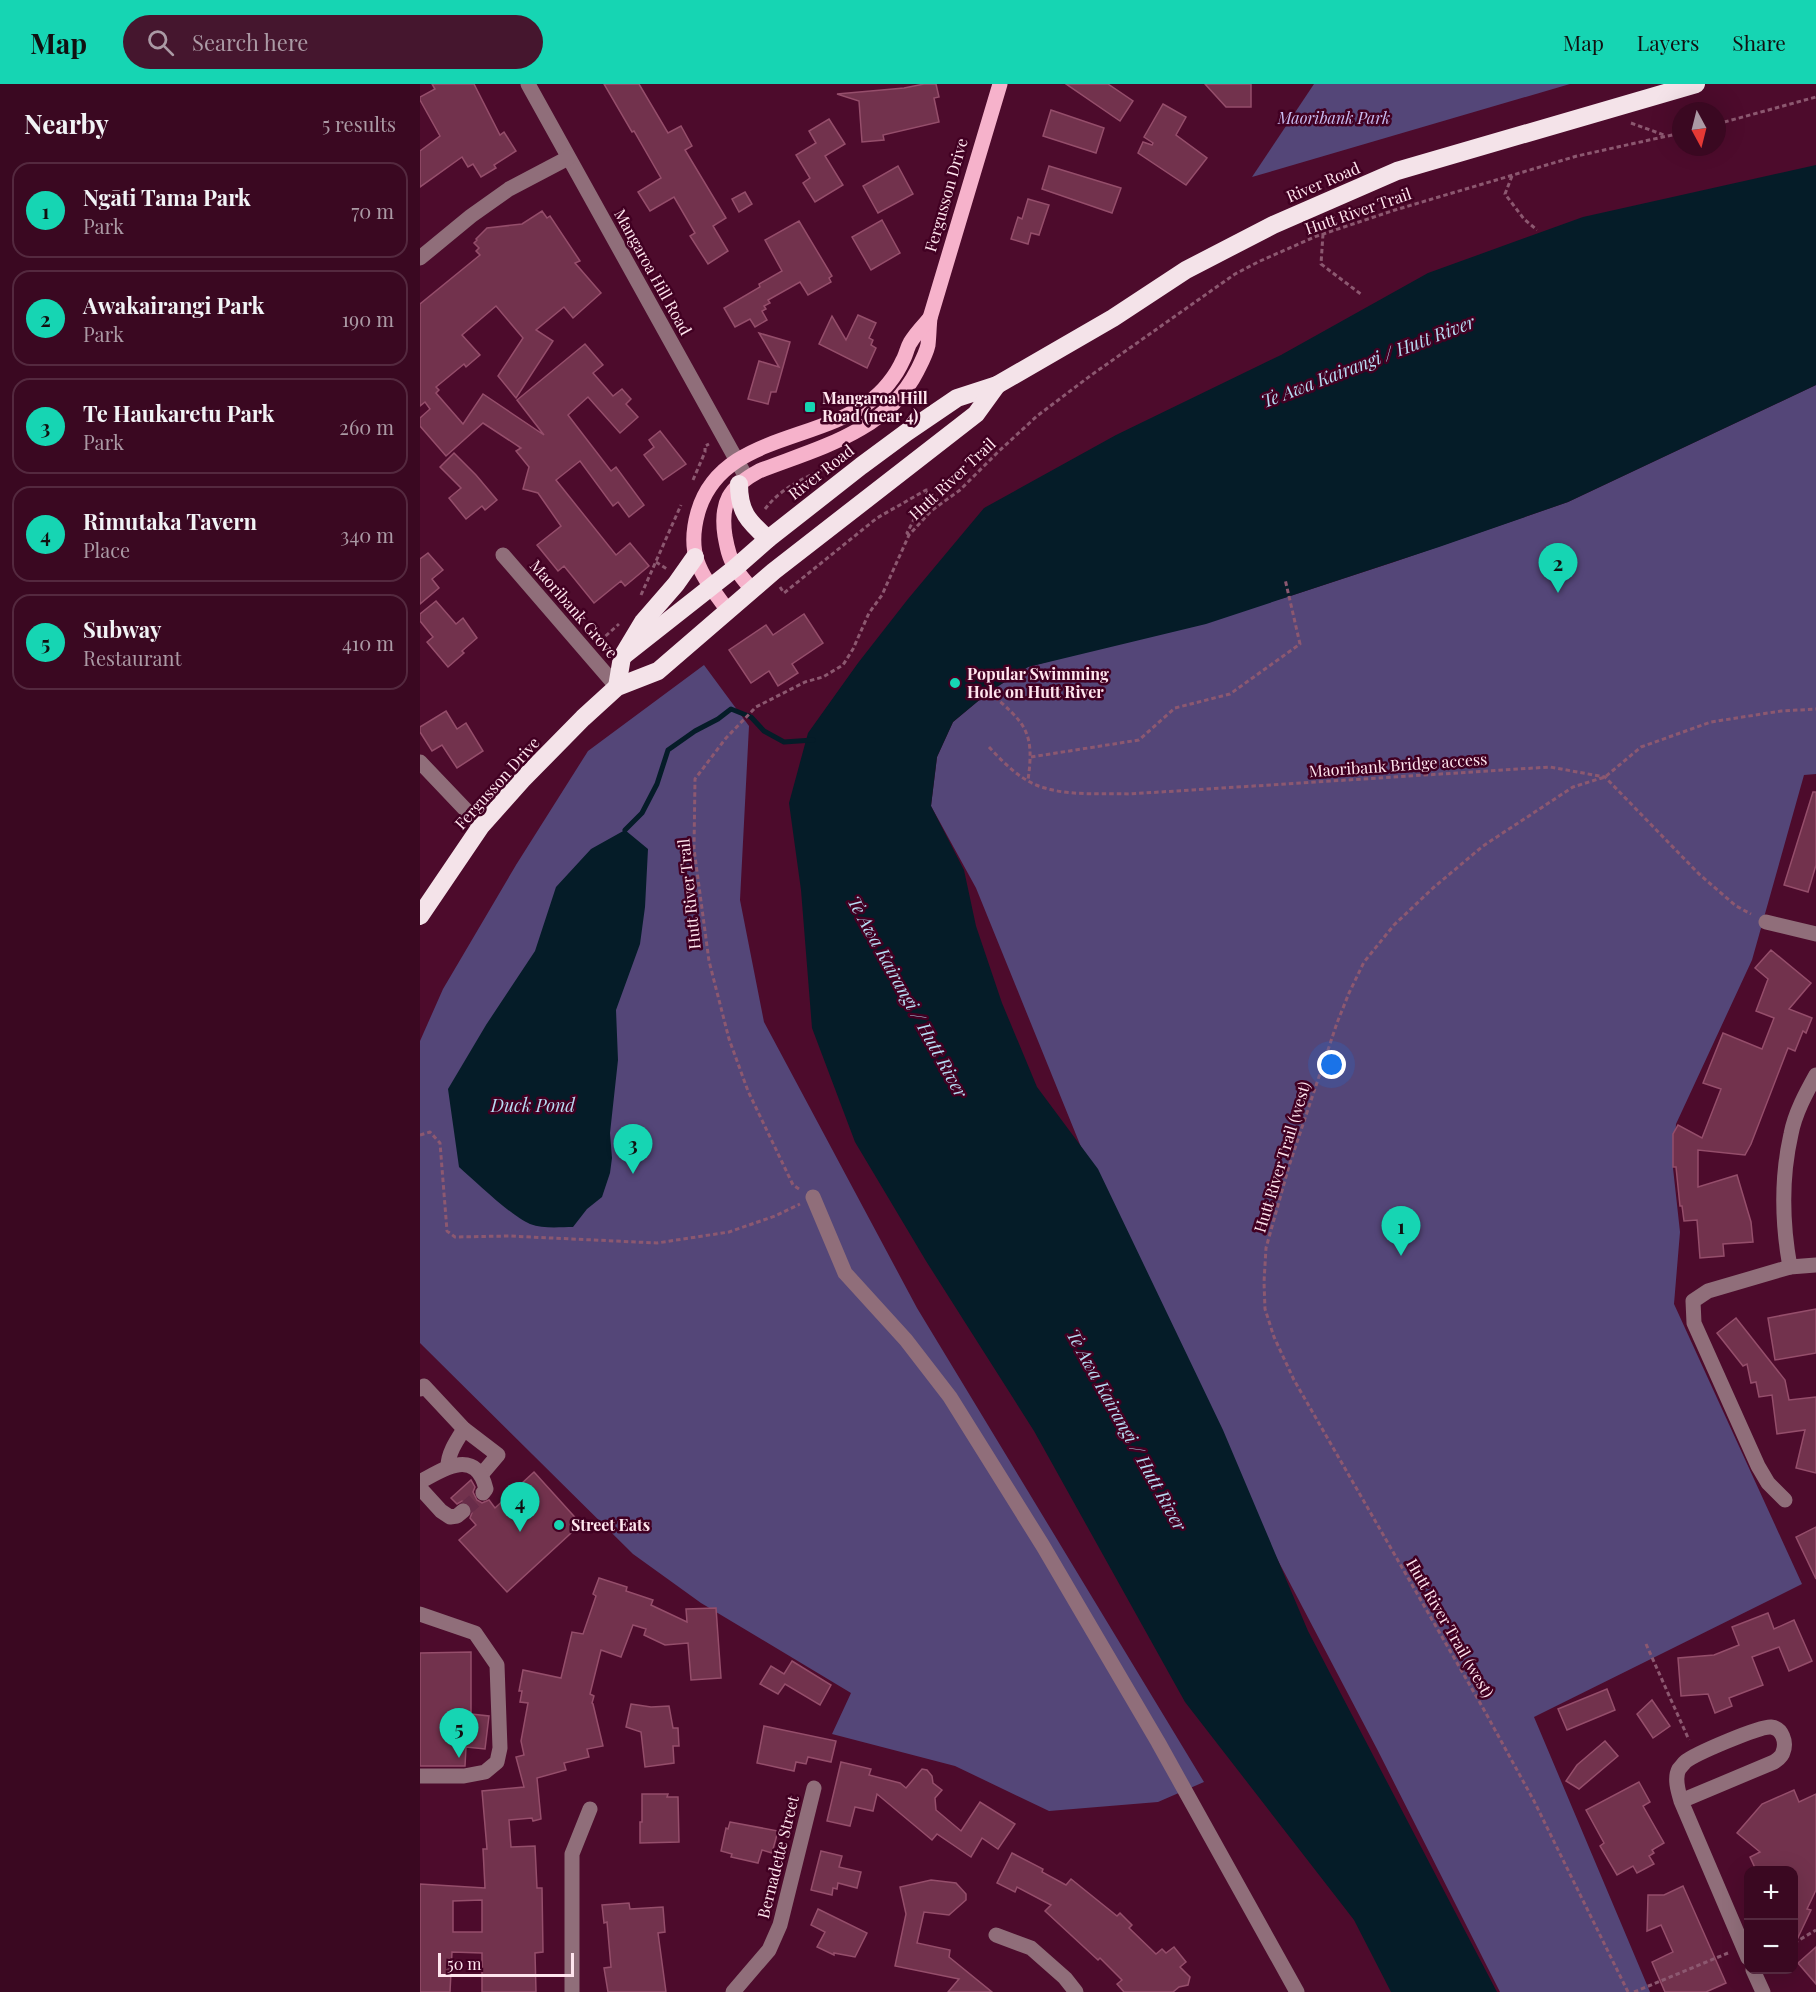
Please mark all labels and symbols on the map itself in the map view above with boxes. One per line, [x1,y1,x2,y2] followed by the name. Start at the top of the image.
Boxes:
[1672,102,1726,156] north arrow
[1277,107,1390,128] park label: Maoribank Park
[919,136,972,254] street label: Fergusson Drive
[1283,157,1363,206] street label: River Road
[1302,182,1414,239] street label: Hutt River Trail
[610,205,697,339] street label: Mangaroa Hill Road
[1257,309,1479,413] water label: Te Awa Kairangi / Hutt River
[822,387,928,426] place label: Mangaroa Hill Road (near 4)
[803,400,817,414] marker: Mangaroa Hill Road (near 4)
[904,433,1000,524] street label: Hutt River Trail
[783,439,858,504] street label: River Road
[1538,544,1578,593] pin: 2
[526,555,623,662] street label: Maoribank Grove
[967,663,1109,702] place label: Popular Swimming Hole on Hutt River
[948,676,962,690] marker: Popular Swimming Hole on Hutt River
[450,732,544,833] street label: Fergusson Drive
[1308,748,1488,781] street label: Maoribank Bridge access
[672,837,705,950] street label: Hutt River Trail
[842,891,974,1103] water label: Te Awa Kairangi / Hutt River
[1317,1050,1346,1079] your location
[1249,1079,1315,1235] street label: Hutt River Trail (west)
[490,1093,576,1117] water label: Duck Pond
[614,1124,652,1174] pin: 3
[1382,1206,1420,1256] pin: 1
[1061,1324,1193,1536] water label: Te Awa Kairangi / Hutt River
[500,1482,540,1532] pin: 4
[571,1514,650,1535] place label: Street Eats
[552,1518,566,1532] marker: Street Eats
[1402,1554,1499,1701] street label: Hutt River Trail (west)
[440,1708,478,1758] pin: 5
[752,1793,803,1920] street label: Bernadette Street
[438,1950,574,1978] scale bar

